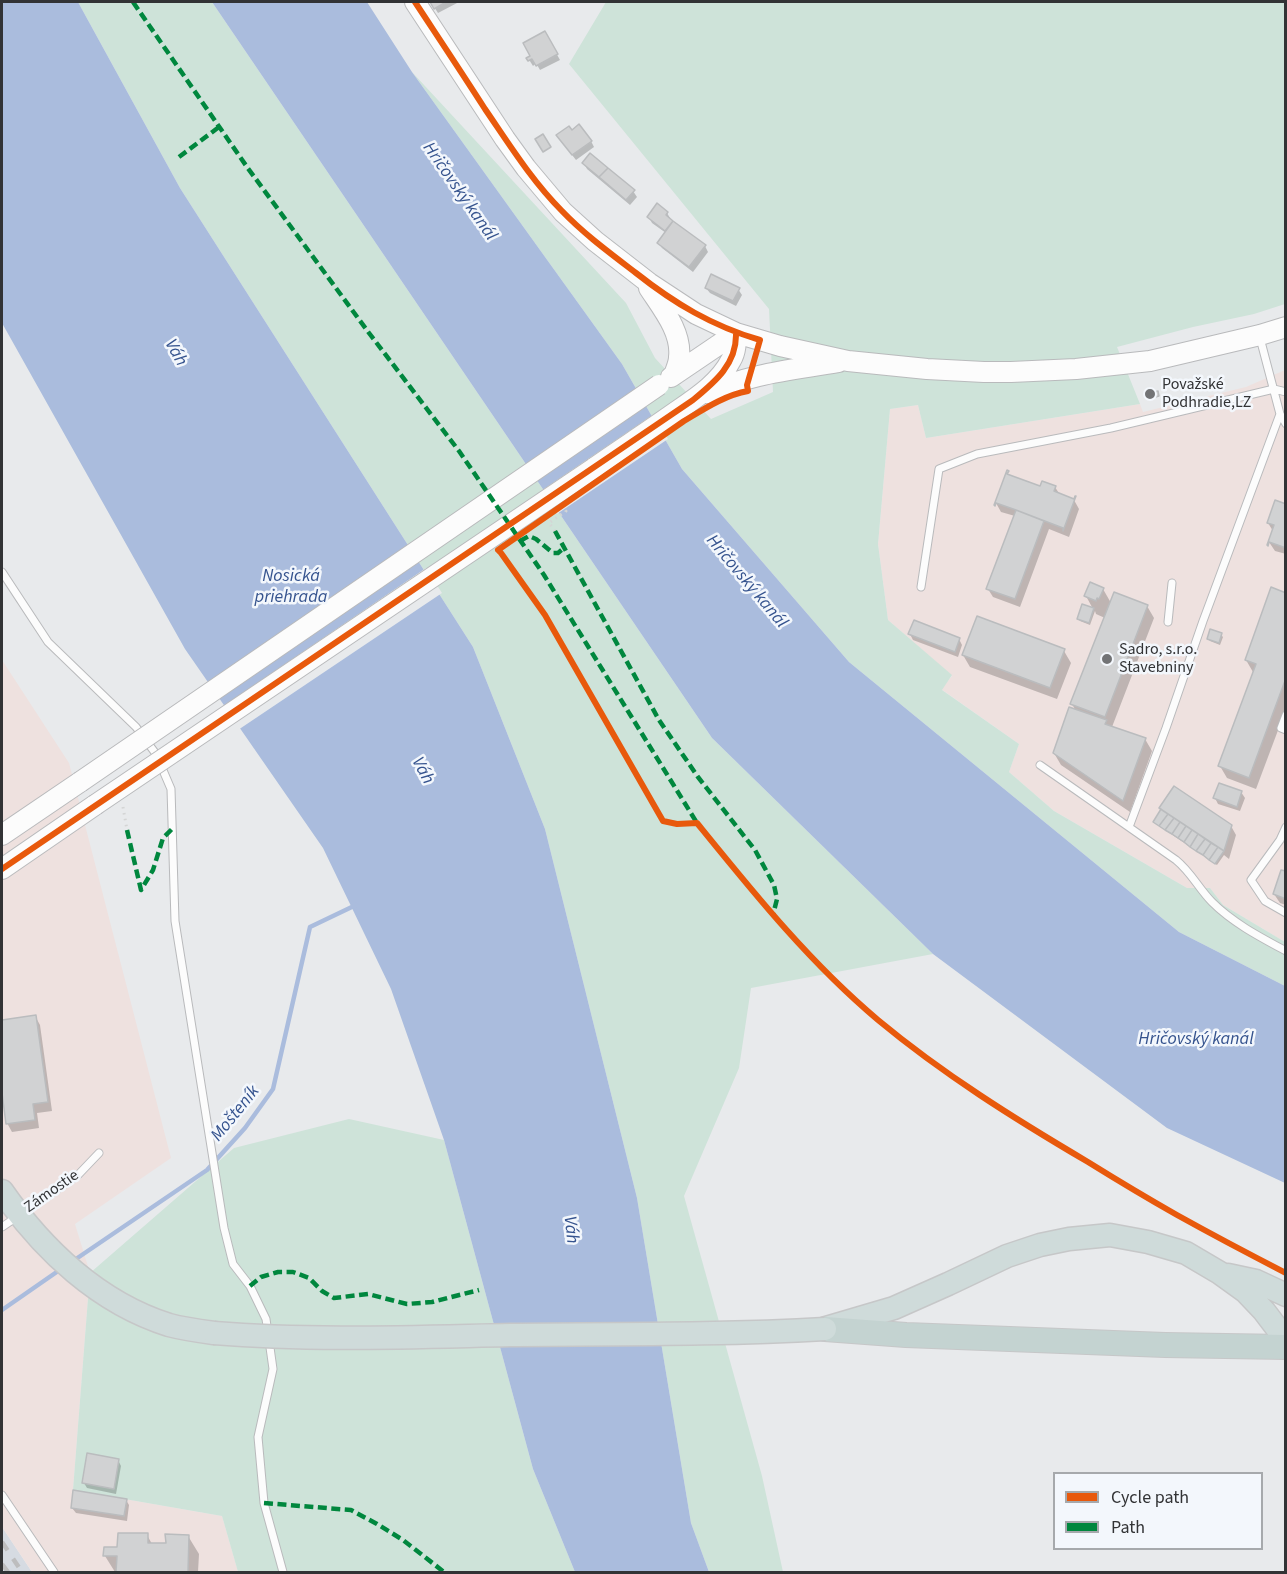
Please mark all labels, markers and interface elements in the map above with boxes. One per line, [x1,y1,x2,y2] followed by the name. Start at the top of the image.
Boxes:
[417,139,501,245] water label: Hričovský kanál
[159,336,191,370] water label: Váh
[1162,375,1251,413] place label: Považské Podhradie,LZ
[1143,387,1157,401] marker: Považské Podhradie,LZ
[701,531,791,633] water label: Hričovský kanál
[254,566,328,608] water label: Nosická priehrada
[1119,640,1197,678] place label: Sadro, s.r.o. Stavebniny
[1100,652,1114,666] marker: Sadro, s.r.o. Stavebniny
[406,754,438,788] water label: Váh
[1138,1029,1254,1051] water label: Hričovský kanál
[207,1082,265,1146] water label: Mošteník
[21,1166,83,1218] street label: Zámostie
[558,1215,582,1245] water label: Váh
[1053,1472,1263,1550] legend
[1111,1485,1189,1510] text: Cycle path
[1111,1515,1145,1540] text: Path

